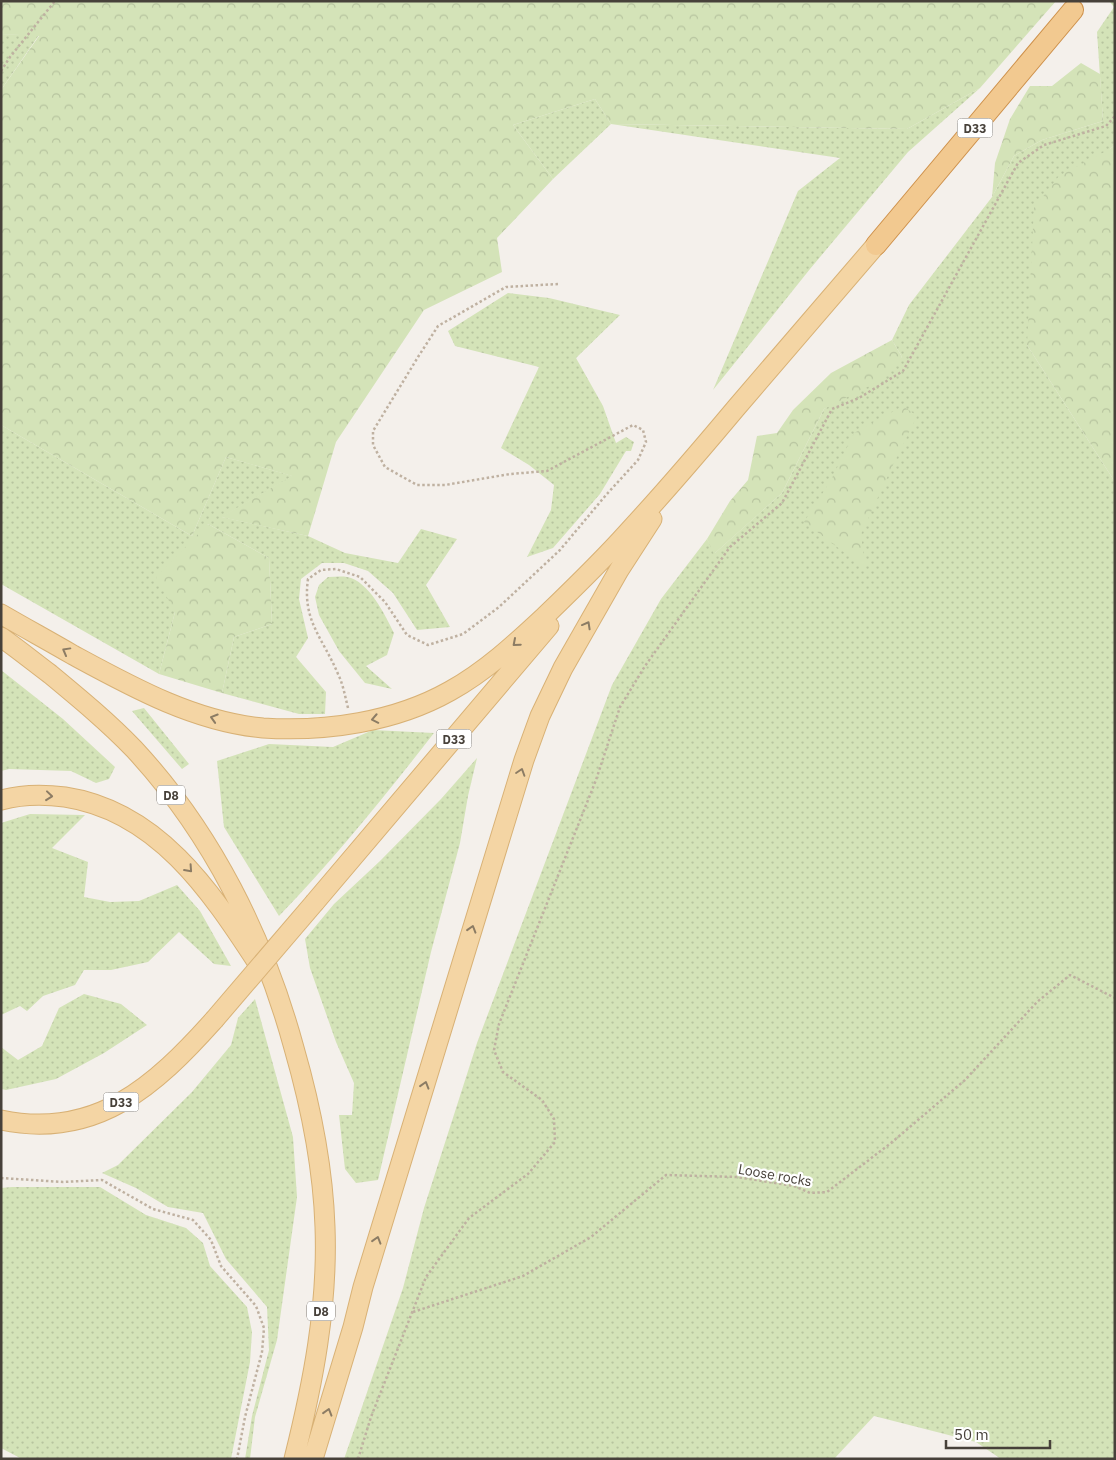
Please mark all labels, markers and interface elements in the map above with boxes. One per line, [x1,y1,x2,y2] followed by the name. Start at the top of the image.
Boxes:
[958,119,992,138] road number: D33
[581,622,591,631] one-way arrow
[512,637,521,646] one-way arrow
[63,647,72,657] one-way arrow
[370,713,379,724] one-way arrow
[210,714,218,724] one-way arrow
[436,730,472,749] road number: D33
[515,768,525,777] one-way arrow
[157,786,185,804] road number: D8
[46,790,54,801] one-way arrow
[183,864,192,873] one-way arrow
[466,926,476,934] one-way arrow
[419,1081,429,1089] one-way arrow
[104,1092,138,1112] road number: D33
[737,1160,813,1190] street label: Loose rocks
[372,1237,382,1245] one-way arrow
[307,1302,335,1320] road number: D8
[322,1409,332,1417] one-way arrow
[946,1418,1050,1450] scale bar
[954,1425,989,1444] text: 50 m

